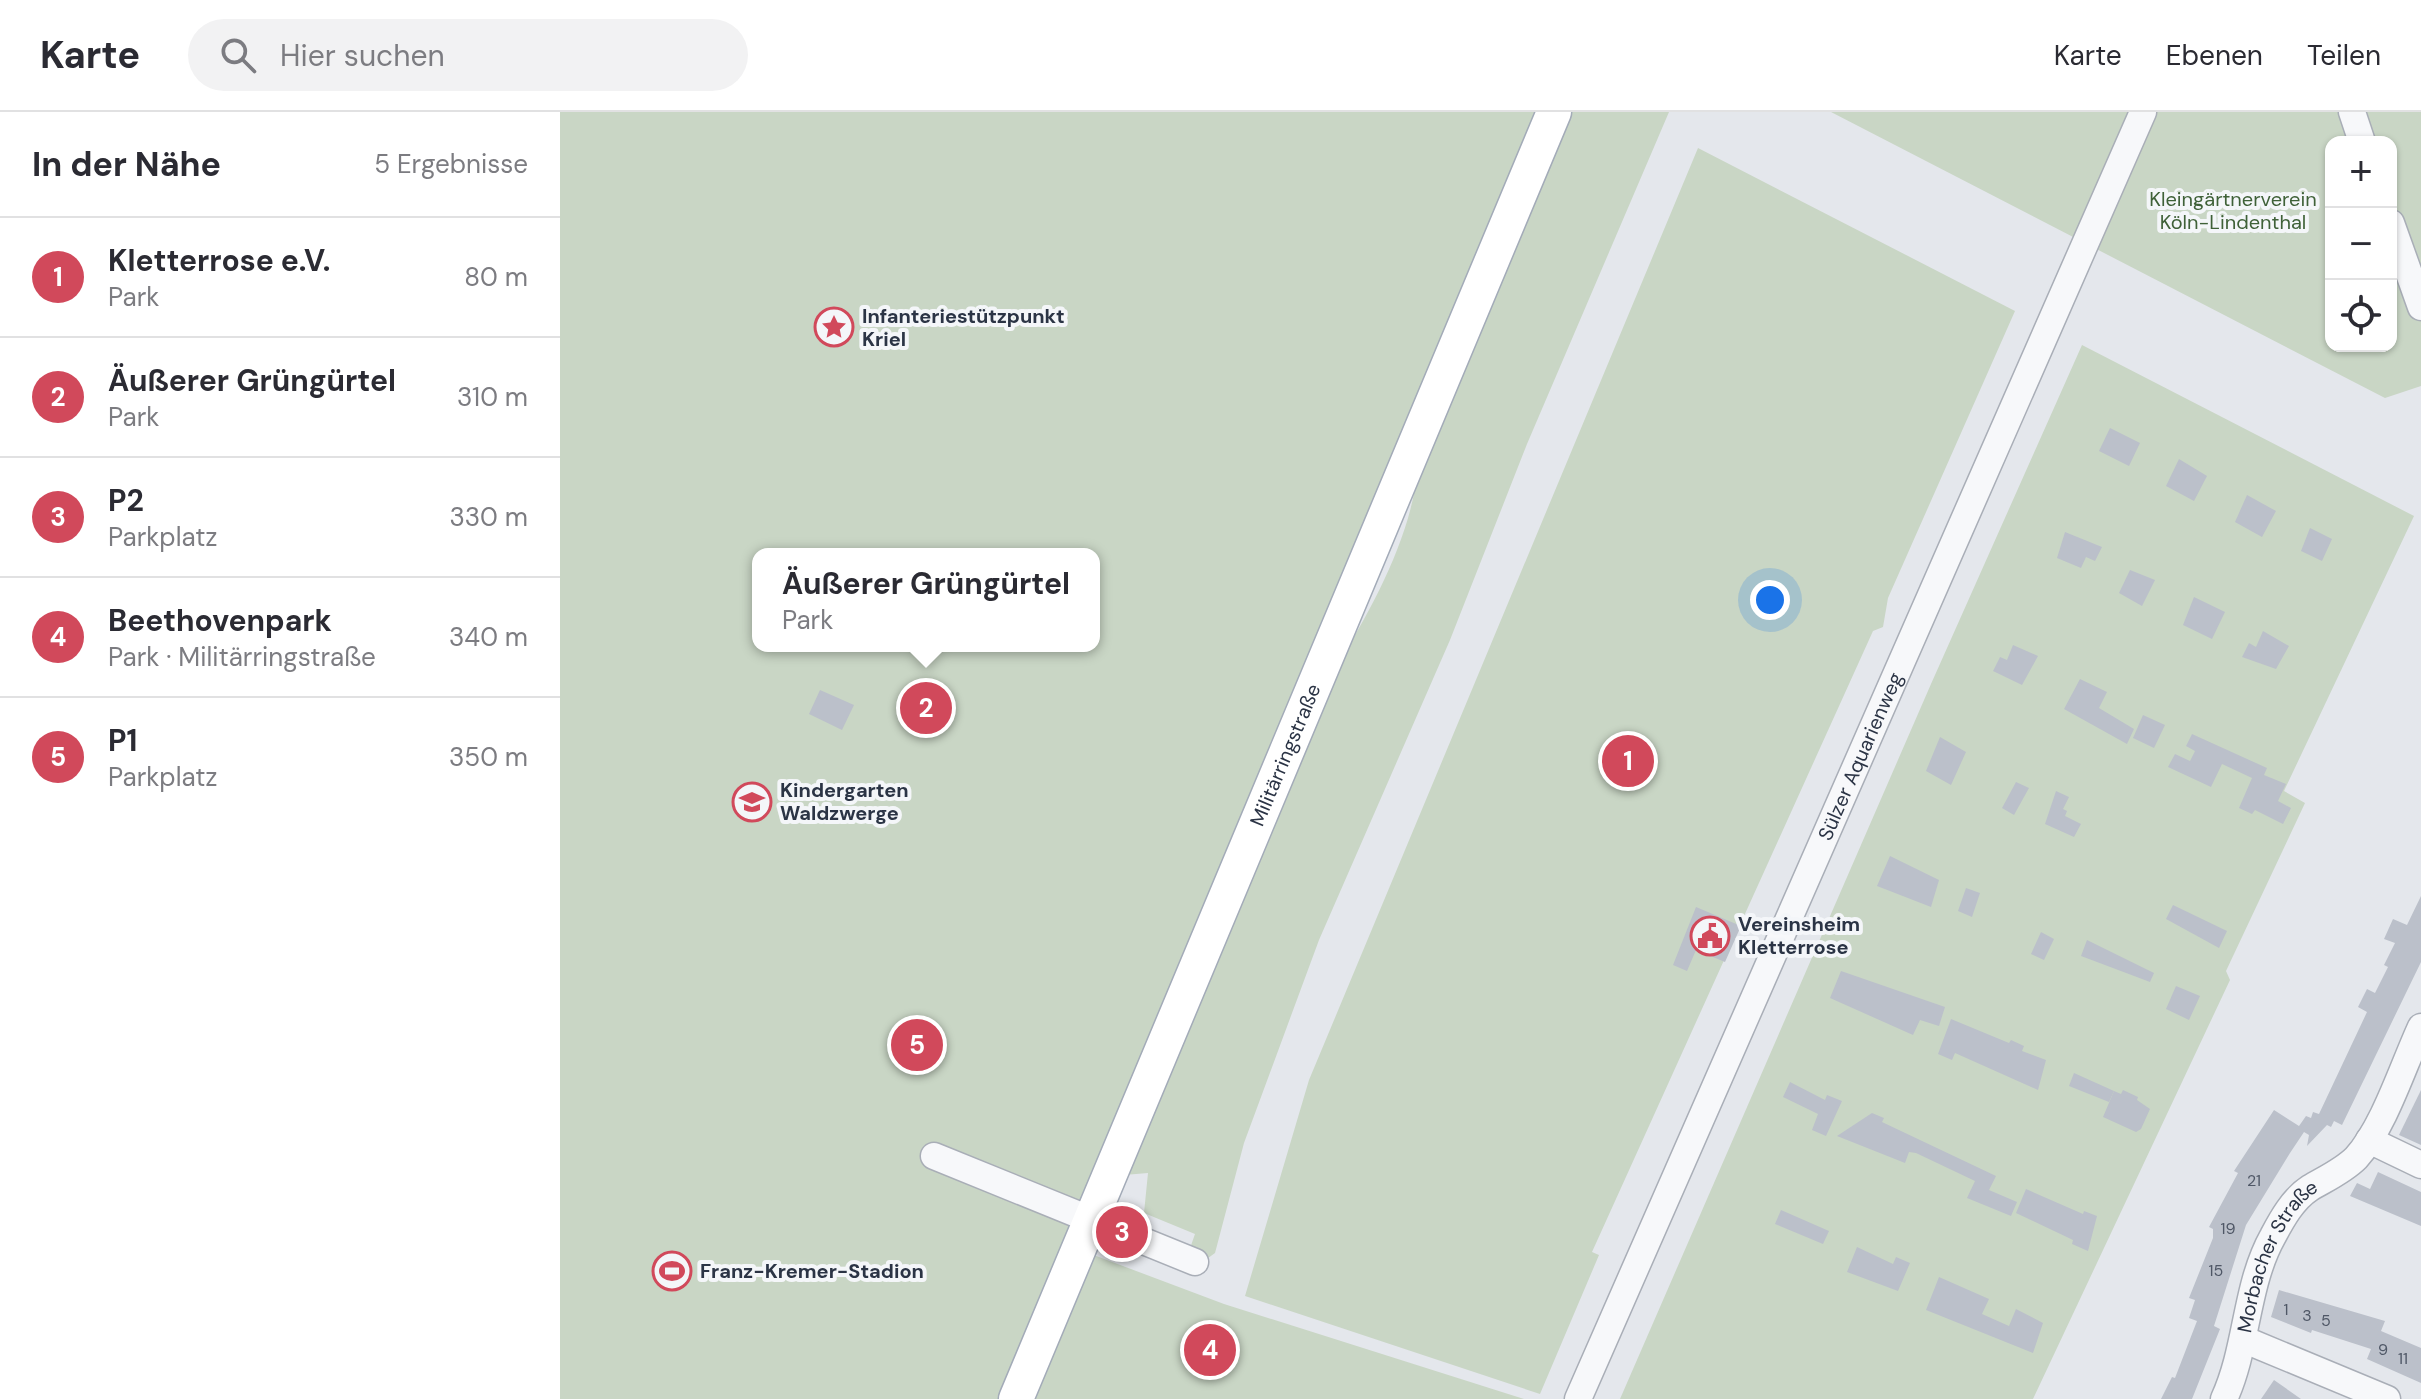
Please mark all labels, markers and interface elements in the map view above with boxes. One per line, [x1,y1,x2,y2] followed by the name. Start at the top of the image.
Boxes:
[188,19,748,91] search box
[40,30,140,80] text: Karte
[216,33,260,77] icon: search
[280,36,445,75] text: Hier suchen
[2054,37,2122,74] text: Karte
[2166,37,2263,74] text: Ebenen
[2307,37,2381,74] text: Teilen
[2325,136,2397,352] map controls
[2325,136,2397,208] button: +
[32,142,221,187] text: In der Nähe
[374,147,528,181] text: 5 Ergebnisse
[2149,186,2317,235] park label: Kleingärtnerverein Köln-Lindenthal
[2325,208,2397,280] button: −
[108,241,330,280] text: Kletterrose e.V.
[53,260,63,294] text: 1
[464,260,528,294] text: 80 m
[108,280,159,314] text: Park
[2325,280,2397,352] button: locate
[862,303,1065,352] place label: Infanteriestützpunkt Kriel
[813,306,855,348] place icon: Infanteriestützpunkt Kriel
[108,361,396,400] text: Äußerer Grüngürtel
[50,380,66,414] text: 2
[457,380,528,414] text: 310 m
[108,400,159,434] text: Park
[108,481,144,520] text: P2
[50,500,66,534] text: 3
[449,500,528,534] text: 330 m
[108,520,217,554] text: Parkplatz
[752,548,1100,652] popup
[782,564,1070,603] text: Äußerer Grüngürtel
[1750,580,1790,620] your location
[108,601,332,640] text: Beethovenpark
[782,603,833,637] text: Park
[50,620,66,654] text: 4
[449,620,528,654] text: 340 m
[108,640,376,674] text: Park · Militärringstraße
[1812,668,1908,844] street label: Sülzer Aquarienweg
[900,678,952,738] pin: 2
[1244,680,1327,830] street label: Militärringstraße
[108,721,137,760] text: P1
[1602,731,1654,791] pin: 1
[50,740,66,774] text: 5
[449,740,528,774] text: 350 m
[108,760,217,794] text: Parkplatz
[780,777,909,826] place label: Kindergarten Waldzwerge
[731,781,773,823] school or university icon: Kindergarten Waldzwerge
[1738,911,1860,960] place label: Vereinsheim Kletterrose
[1689,915,1731,957] public building icon: Vereinsheim Kletterrose
[891,1015,943,1075] pin: 5
[2247,1170,2261,1191] house number: 21
[2231,1174,2322,1335] street label: Morbacher Straße
[1096,1202,1148,1262] pin: 3
[2220,1218,2236,1239] house number: 19
[651,1250,693,1292] sports icon: Franz-Kremer-Stadion
[700,1258,924,1284] place label: Franz-Kremer-Stadion
[2209,1260,2223,1281] house number: 15
[2284,1299,2289,1320] house number: 1
[2302,1305,2312,1326] house number: 3
[2321,1310,2331,1331] house number: 5
[1184,1320,1236,1380] pin: 4
[2378,1339,2388,1360] house number: 9
[2398,1348,2408,1369] house number: 11

